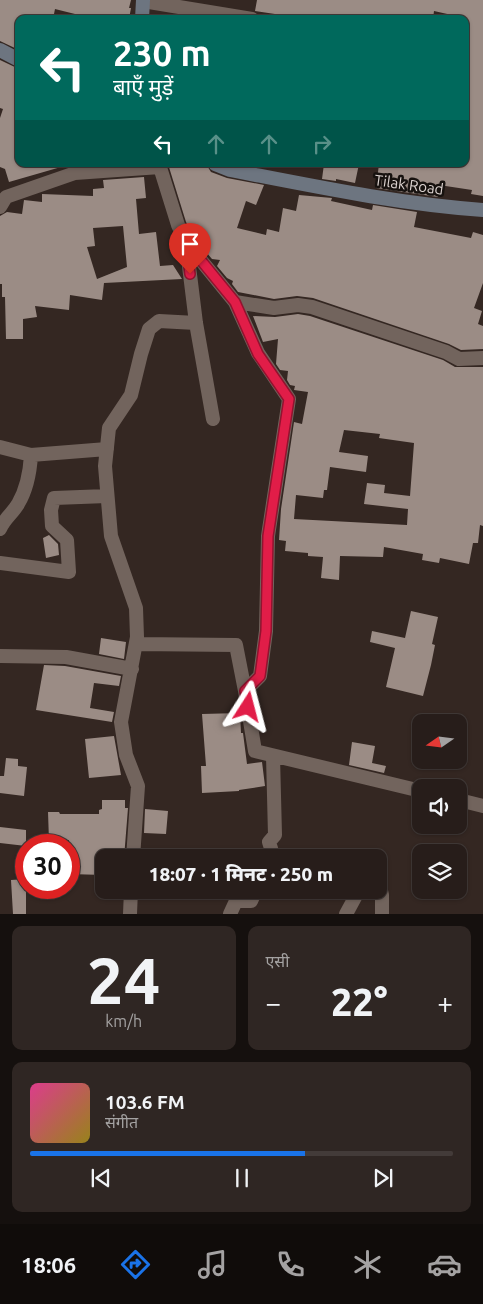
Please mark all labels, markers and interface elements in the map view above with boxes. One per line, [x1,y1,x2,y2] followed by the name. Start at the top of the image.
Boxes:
[113,33,211,73] text: 230 m
[30,35,95,100] icon: left
[113,74,173,99] text: बाएँ मुड़ें
[149,130,177,158] icon: left
[202,130,230,158] icon: ahead
[255,130,283,158] icon: ahead
[308,130,336,158] icon: right
[373,171,445,198] street label: Tilak Road
[169,223,211,274] pin
[176,230,204,258] icon: arrive
[221,680,273,732] position arrow
[412,714,468,769] north arrow
[412,714,467,899] map controls
[412,779,467,834] button: sound
[15,834,80,899] speed limit sign: 30
[412,844,467,899] button: layers
[149,863,333,885] text: 18:07 · 1 मिनट · 250 m
[87,943,160,1016] text: 24
[266,952,289,970] text: एसी
[331,981,388,1023] text: 22°
[266,987,281,1018] text: −
[437,987,453,1018] text: +
[105,1012,142,1030] text: km/h
[105,1091,185,1113] text: 103.6 FM
[105,1113,138,1131] text: संगीत
[87,1164,115,1192] icon: previous
[228,1164,256,1192] icon: pause
[369,1164,397,1192] icon: next
[118,1247,153,1282] icon: directions
[195,1247,230,1282] icon: music
[273,1247,308,1282] icon: phone
[350,1247,385,1282] icon: climate
[427,1247,462,1282] icon: car
[21,1252,76,1277] text: 18:06

